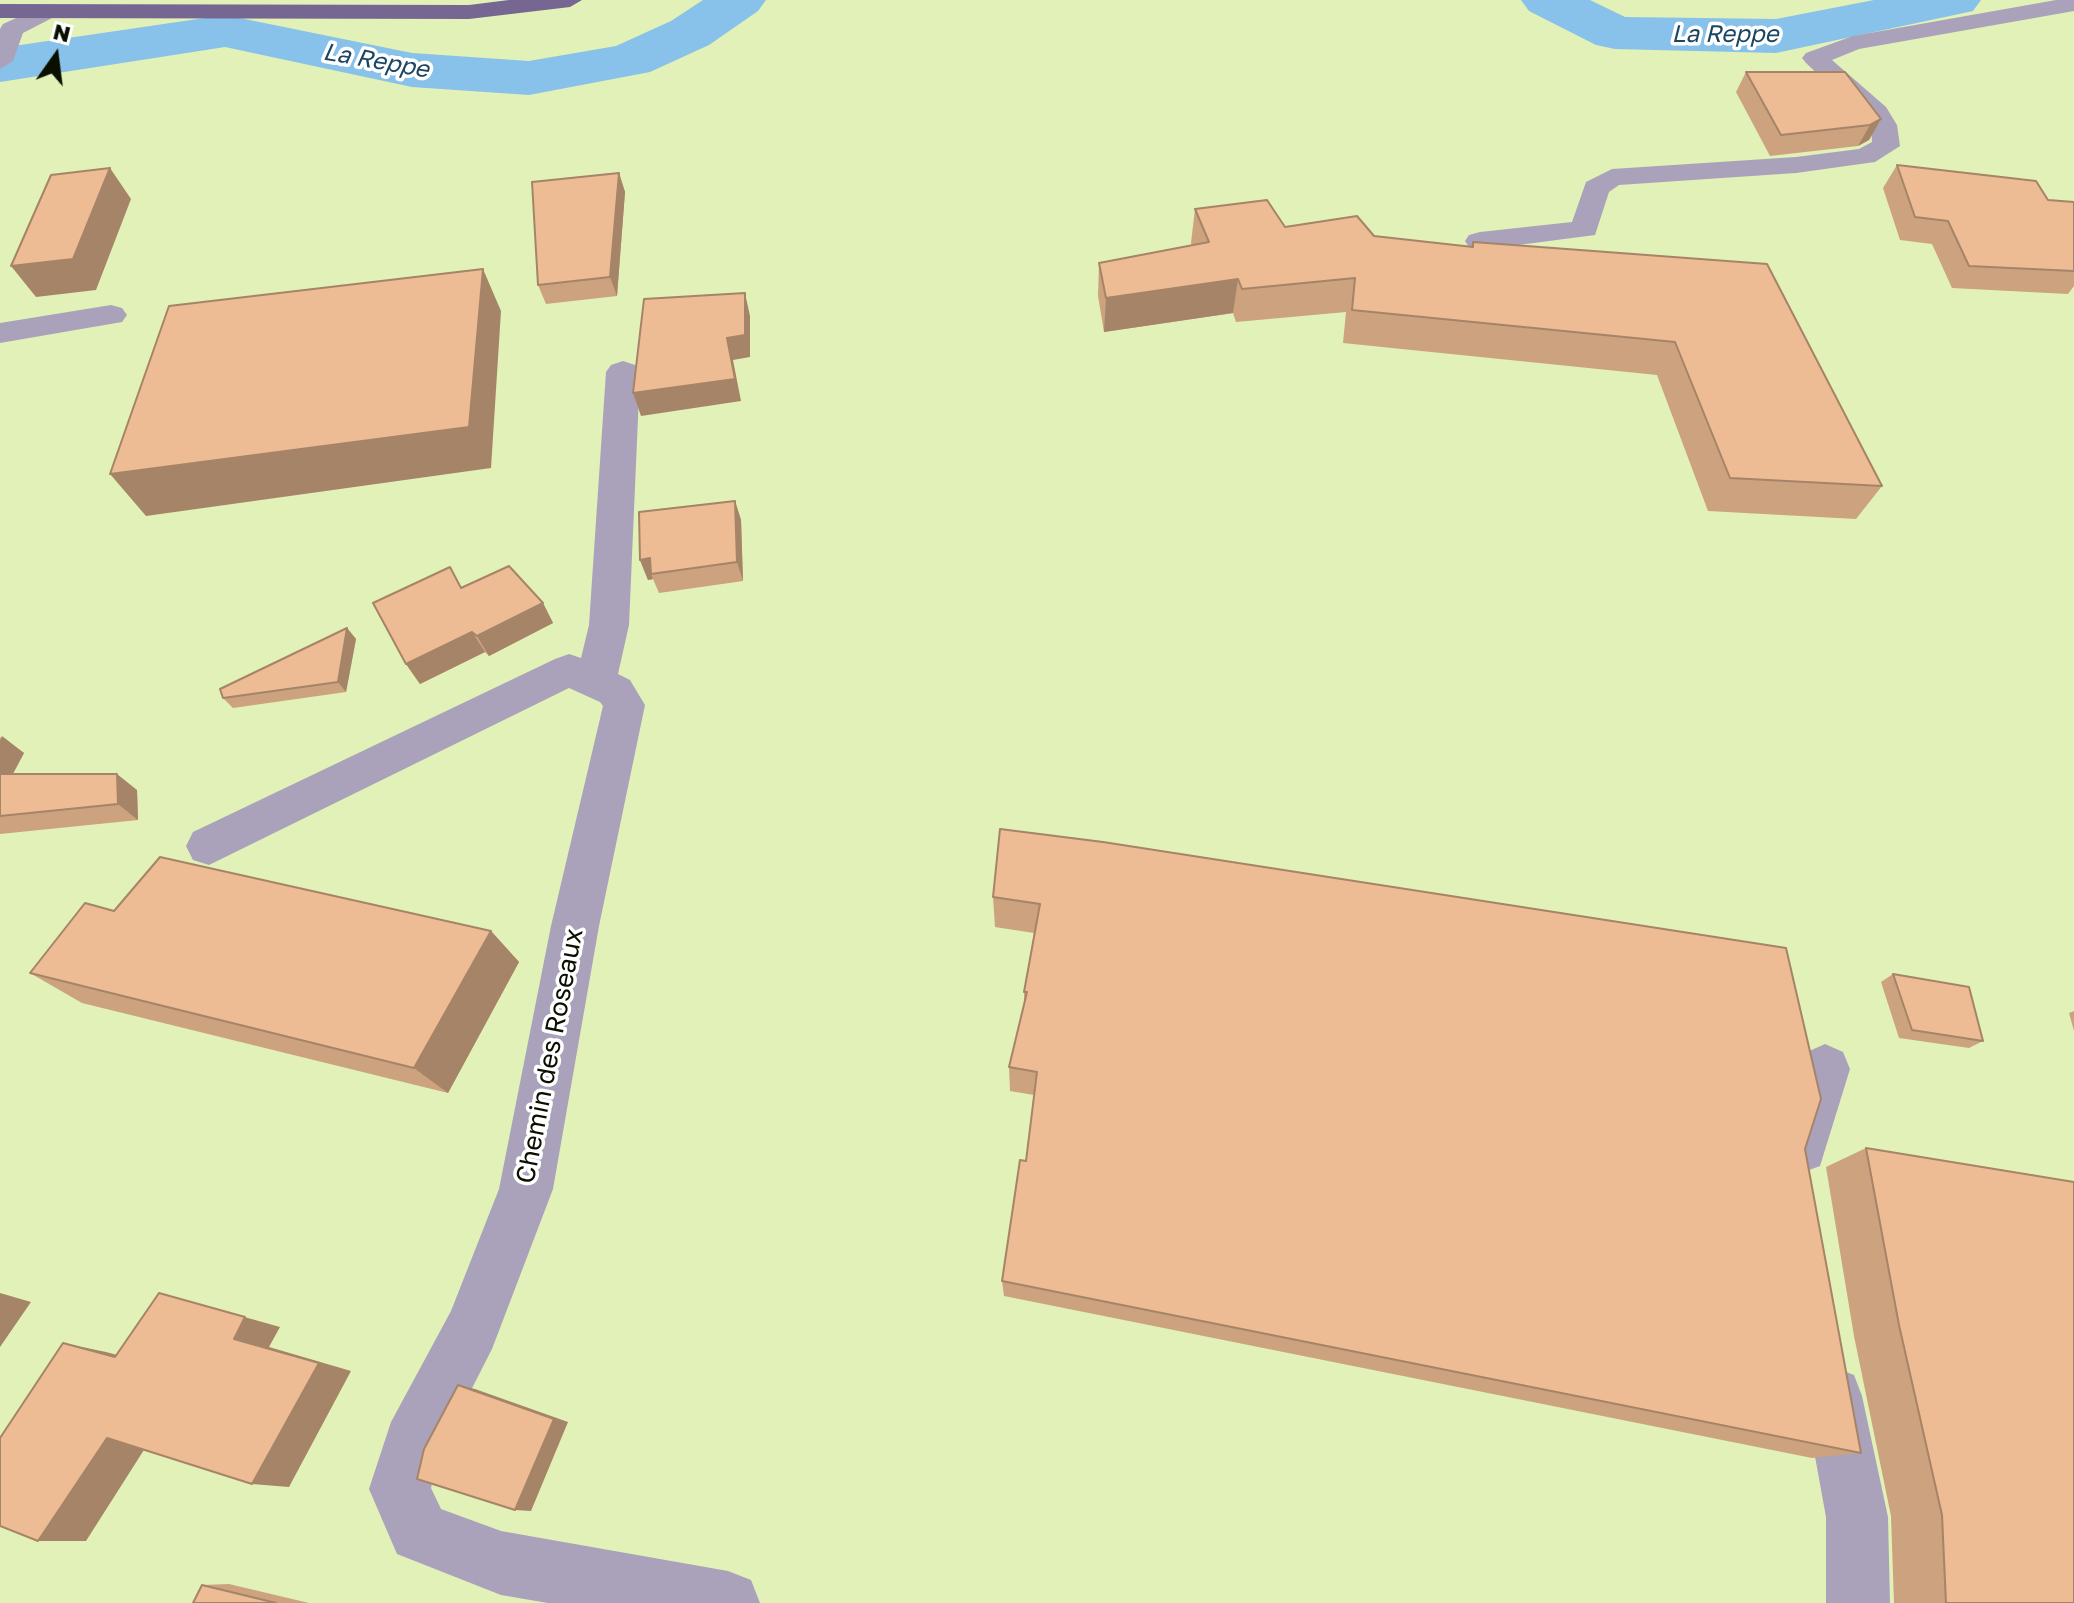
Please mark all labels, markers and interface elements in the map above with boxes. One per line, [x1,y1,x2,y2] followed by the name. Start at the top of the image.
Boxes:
[16,16,96,96] north arrow
[51,17,73,47] text: N
[1672,20,1778,48] water label: La Reppe
[321,38,431,84] water label: La Reppe
[510,926,590,1186] street label: Chemin des Roseaux

